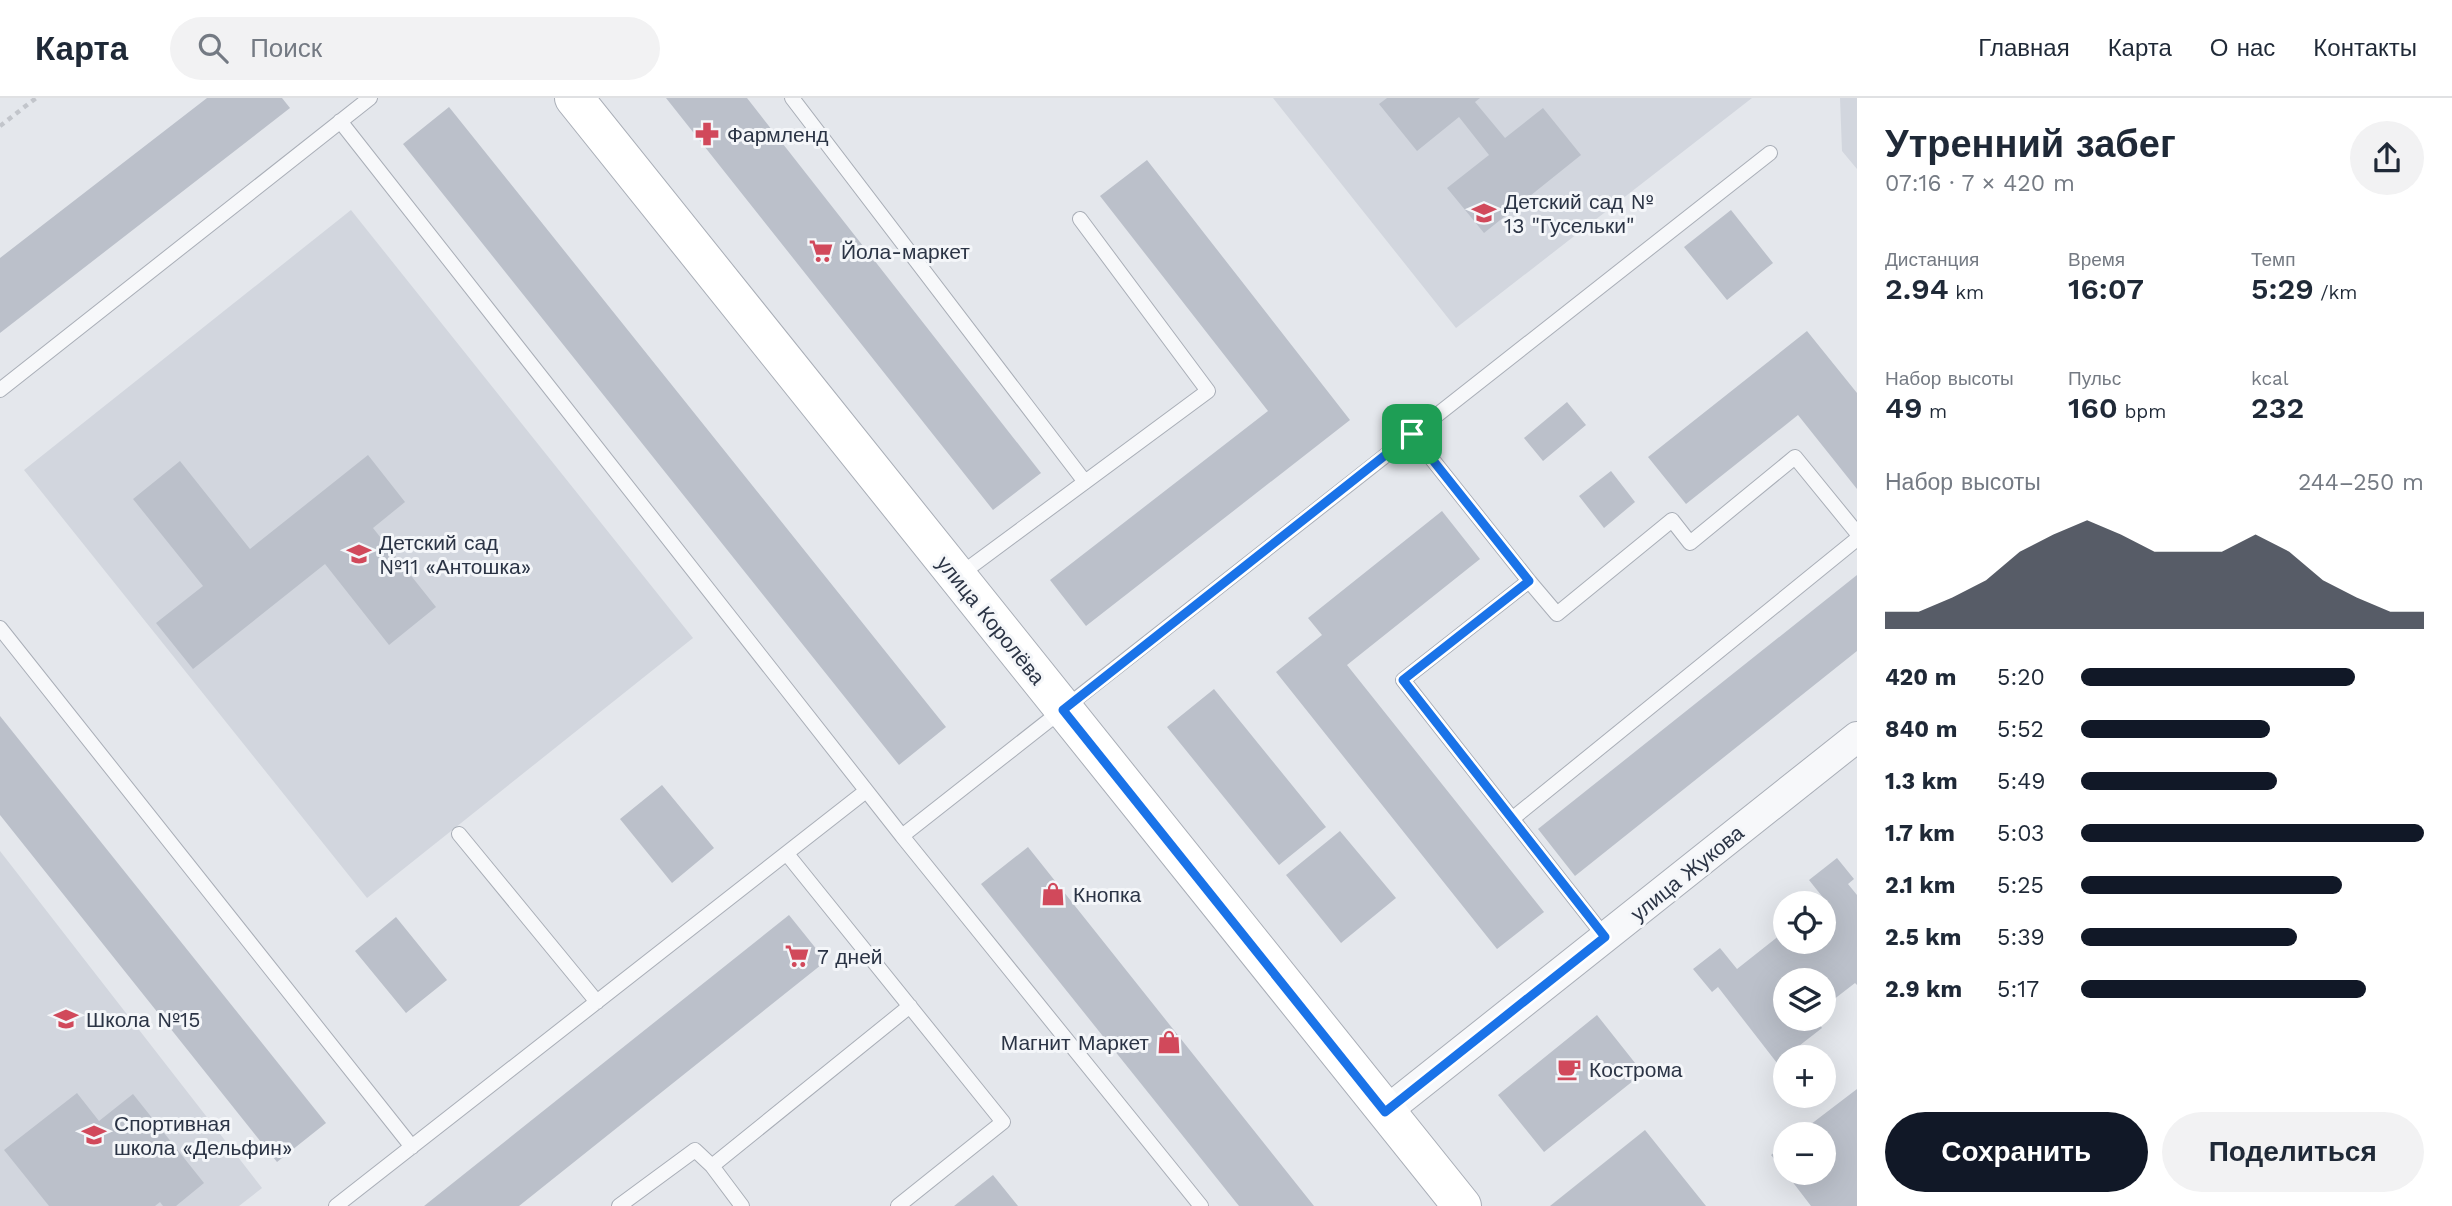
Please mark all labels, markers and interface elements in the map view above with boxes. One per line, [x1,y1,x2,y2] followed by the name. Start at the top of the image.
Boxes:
[170,17,660,80] search box
[35,29,128,68] text: Карта
[194,29,232,67] icon: search
[250,33,322,63] text: Поиск
[1978,34,2070,62] text: Главная
[2108,34,2172,62] text: Карта
[2210,34,2275,62] text: О нас
[2313,34,2417,62] text: Контакты
[693,120,721,148] pharmacy icon: Фармленд
[2350,121,2424,195] button: share
[727,122,829,147] place label: Фармленд
[1885,122,2176,166] text: Утренний забег
[1885,170,2075,197] text: 07:16 · 7 × 420 m
[1504,189,1653,238] place label: Детский сад № 13 "Гусельки"
[1470,199,1498,227] school or university icon: Детский сад № 13 "Гусельки"
[807,237,835,265] supermarket icon: Йола-маркет
[841,239,970,264] place label: Йола-маркет
[1885,248,1979,271] text: Дистанция
[2068,248,2125,271] text: Время
[2251,248,2295,271] text: Темп
[1885,271,1949,306] text: 2.94
[2068,271,2144,306] text: 16:07
[2251,271,2314,306] text: 5:29
[1949,281,1984,304] text: km
[2314,281,2357,304] text: /km
[1885,367,2014,390] text: Набор высоты
[2068,367,2121,390] text: Пульс
[2251,367,2289,390] text: kcal
[1885,390,1923,425] text: 49
[2068,390,2118,425] text: 160
[2251,390,2304,425] text: 232
[1923,400,1947,423] text: m
[2118,400,2166,423] text: bpm
[1382,404,1442,464] pin
[1393,415,1431,453] icon: arrive
[1885,469,2041,496] text: Набор высоты
[2298,469,2424,496] text: 244–250 m
[379,530,531,579] place label: Детский сад №11 «Антошка»
[345,540,373,568] school or university icon: Детский сад №11 «Антошка»
[931,551,1051,690] street label: улица Королёва
[1885,664,1956,691] text: 420 m
[1997,664,2045,691] text: 5:20
[1885,716,1957,743] text: 840 m
[1997,716,2044,743] text: 5:52
[1885,768,1958,795] text: 1.3 km
[1997,768,2045,795] text: 5:49
[1625,820,1749,926] street label: улица Жукова
[1885,820,1955,847] text: 1.7 km
[1997,820,2044,847] text: 5:03
[1885,872,1956,899] text: 2.1 km
[1997,872,2044,899] text: 5:25
[1039,880,1067,908] shop icon: Кнопка
[1073,882,1142,907] place label: Кнопка
[1773,891,1836,1185] map controls
[1773,891,1836,954] button: locate
[1885,924,1961,951] text: 2.5 km
[1997,924,2045,951] text: 5:39
[783,942,811,970] supermarket icon: 7 дней
[817,944,883,969] place label: 7 дней
[1773,968,1836,1031] button: layers
[1885,976,1962,1003] text: 2.9 km
[1997,976,2039,1003] text: 5:17
[52,1005,80,1033] school or university icon: Школа №15
[86,1007,200,1032] place label: Школа №15
[1155,1028,1183,1056] shop icon: Магнит Маркет
[1001,1030,1149,1055] place label: Магнит Маркет
[1773,1045,1836,1108] button: +
[1555,1055,1583,1083] cafe icon: Кострома
[1589,1057,1683,1082] place label: Кострома
[114,1111,292,1160] place label: Спортивная школа «Дельфин»
[1885,1112,2148,1192] button: Сохранить
[2162,1112,2424,1192] button: Поделиться
[80,1121,108,1149] school or university icon: Спортивная школа «Дельфин»
[1773,1122,1836,1185] button: −

